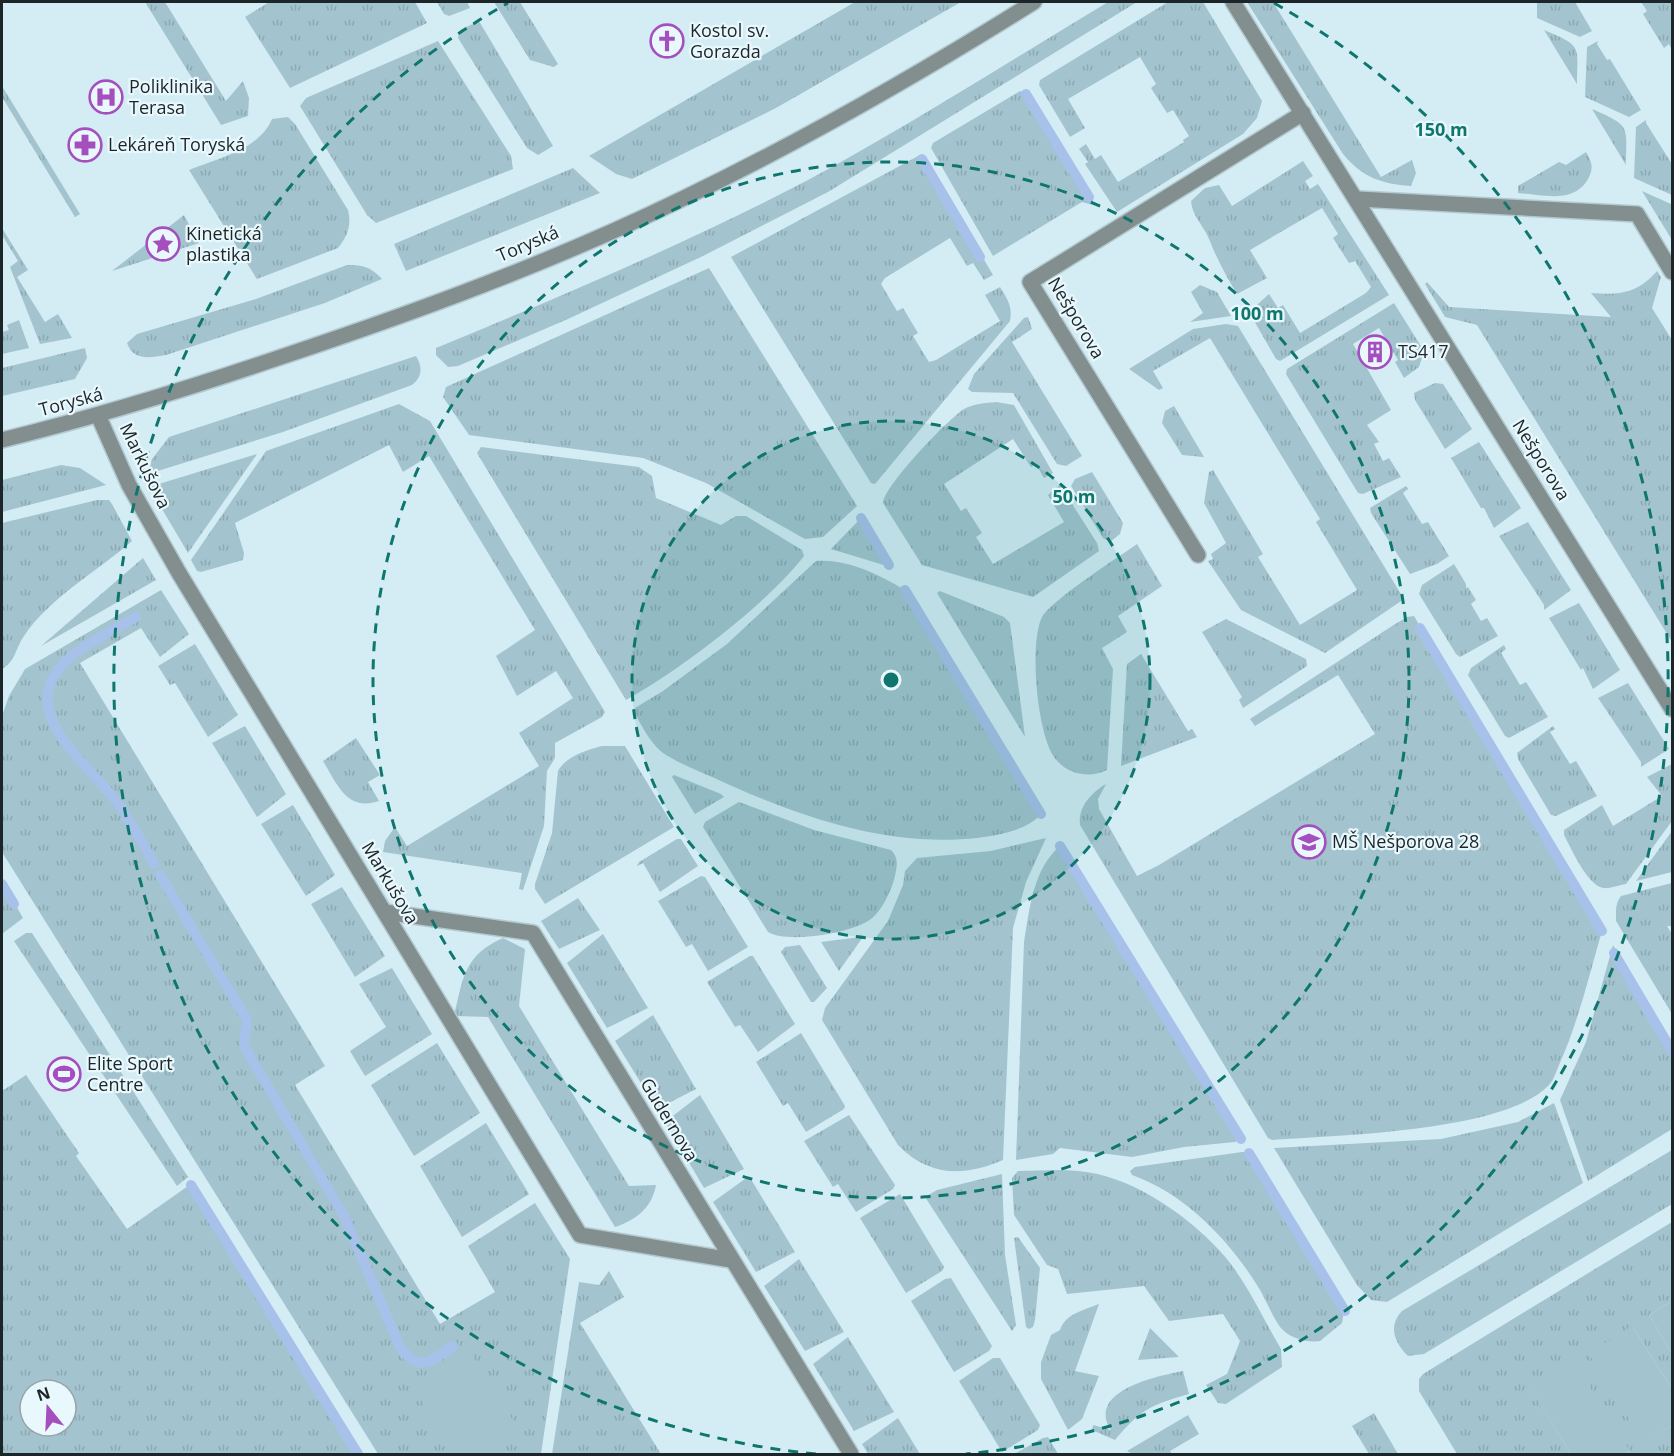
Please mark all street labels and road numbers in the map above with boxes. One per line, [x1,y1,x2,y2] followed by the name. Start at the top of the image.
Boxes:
[493,219,562,267] street label: Toryská
[1043,272,1111,363] street label: Nešporova
[36,381,105,421] street label: Toryská
[1507,414,1576,505] street label: Nešporova
[115,419,177,512] street label: Markušova
[357,837,425,928] street label: Markušova
[636,1073,704,1166] street label: Gudernova

